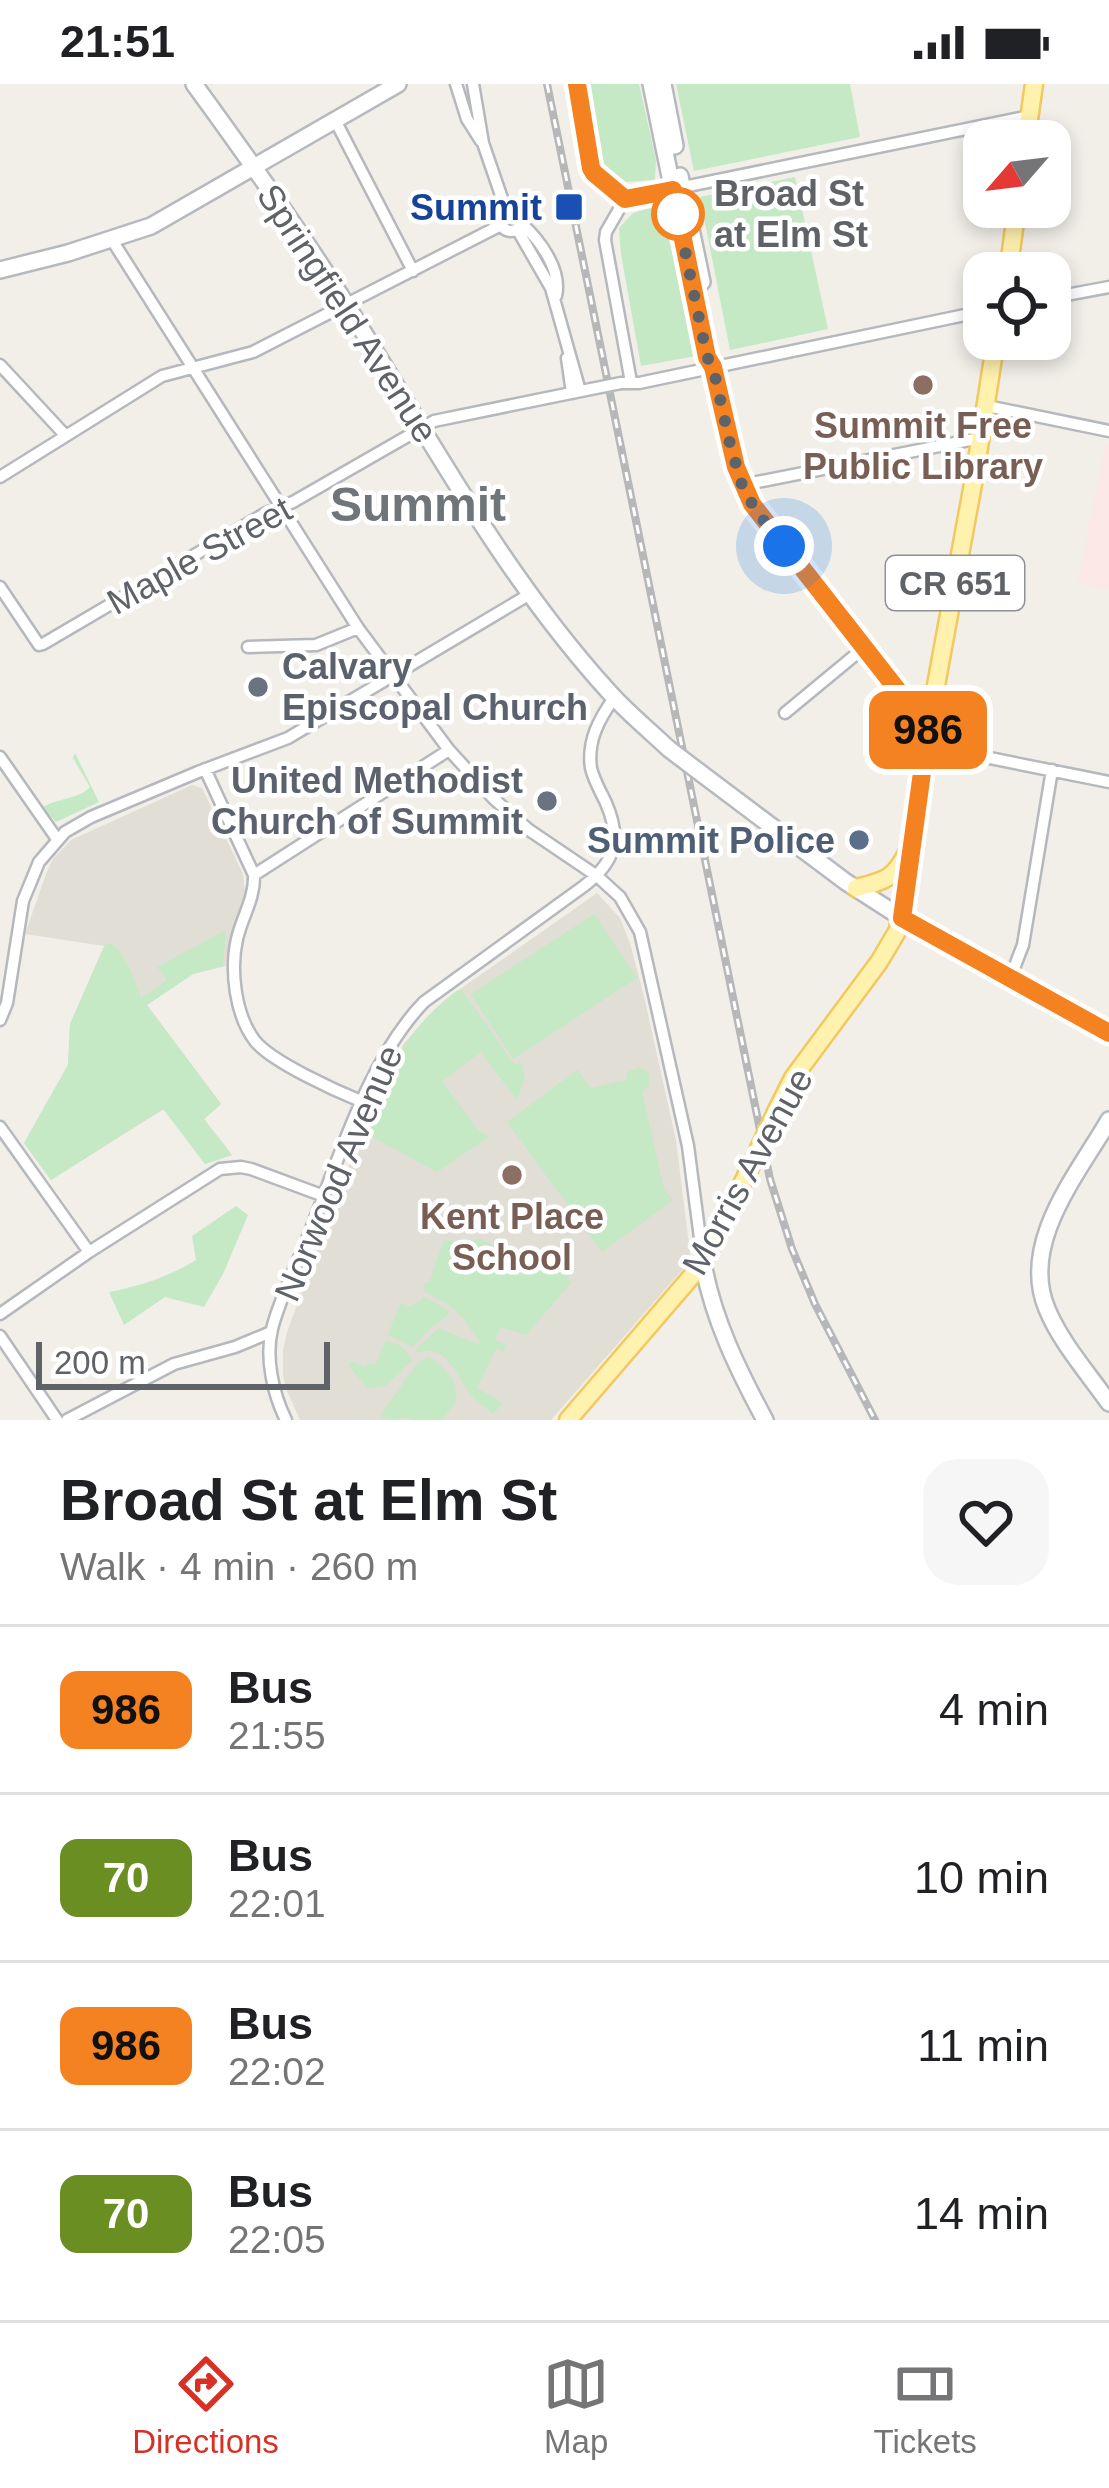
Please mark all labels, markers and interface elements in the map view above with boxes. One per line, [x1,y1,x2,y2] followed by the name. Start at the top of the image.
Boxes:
[60,16,175,67] text: 21:51
[963,120,1071,228] north arrow
[963,120,1071,360] map controls
[714,173,868,255] place label: Broad St at Elm St
[249,176,446,450] street label: Springfield Avenue
[410,187,542,228] place label: Summit
[653,189,703,239] marker: Broad St at Elm St
[553,191,585,223] marker: Summit
[963,252,1071,360] button: locate
[910,372,936,398] marker: Summit Free Public Library
[803,405,1043,487] place label: Summit Free Public Library
[330,478,506,531] district label: Summit
[100,488,298,623] street label: Maple Street
[754,516,814,576] your location
[886,556,1024,610] road number: CR 651
[282,646,588,728] place label: Calvary Episcopal Church
[245,674,271,700] marker: Calvary Episcopal Church
[859,691,997,769] line badge: 986
[893,706,963,753] text: 986
[211,760,523,842] place label: United Methodist Church of Summit
[534,788,560,814] marker: United Methodist Church of Summit
[587,820,835,861] place label: Summit Police
[846,827,872,853] marker: Summit Police
[266,1039,411,1307] street label: Norwood Avenue
[674,1061,821,1282] street label: Morris Avenue
[499,1162,525,1188] marker: Kent Place School
[420,1196,604,1278] place label: Kent Place School
[36,1336,330,1389] scale bar
[54,1344,146,1381] text: 200 m
[923,1459,1049,1585] button: heart
[60,1468,557,1532] text: Broad St at Elm St
[60,1545,418,1588] text: Walk · 4 min · 260 m
[228,1662,313,1713] text: Bus
[939,1684,1049,1735] text: 4 min
[91,1686,161,1733] text: 986
[228,1714,326,1757] text: 21:55
[228,1830,313,1881] text: Bus
[914,1852,1049,1903] text: 10 min
[103,1854,149,1901] text: 70
[228,1882,326,1925] text: 22:01
[228,1998,313,2049] text: Bus
[917,2020,1049,2071] text: 11 min
[91,2022,161,2069] text: 986
[228,2050,326,2093] text: 22:02
[228,2166,313,2217] text: Bus
[914,2188,1049,2239] text: 14 min
[103,2190,149,2237] text: 70
[228,2218,326,2261] text: 22:05
[132,2351,279,2461] tab: Directions
[543,2351,609,2461] tab: Map
[874,2351,977,2461] tab: Tickets

